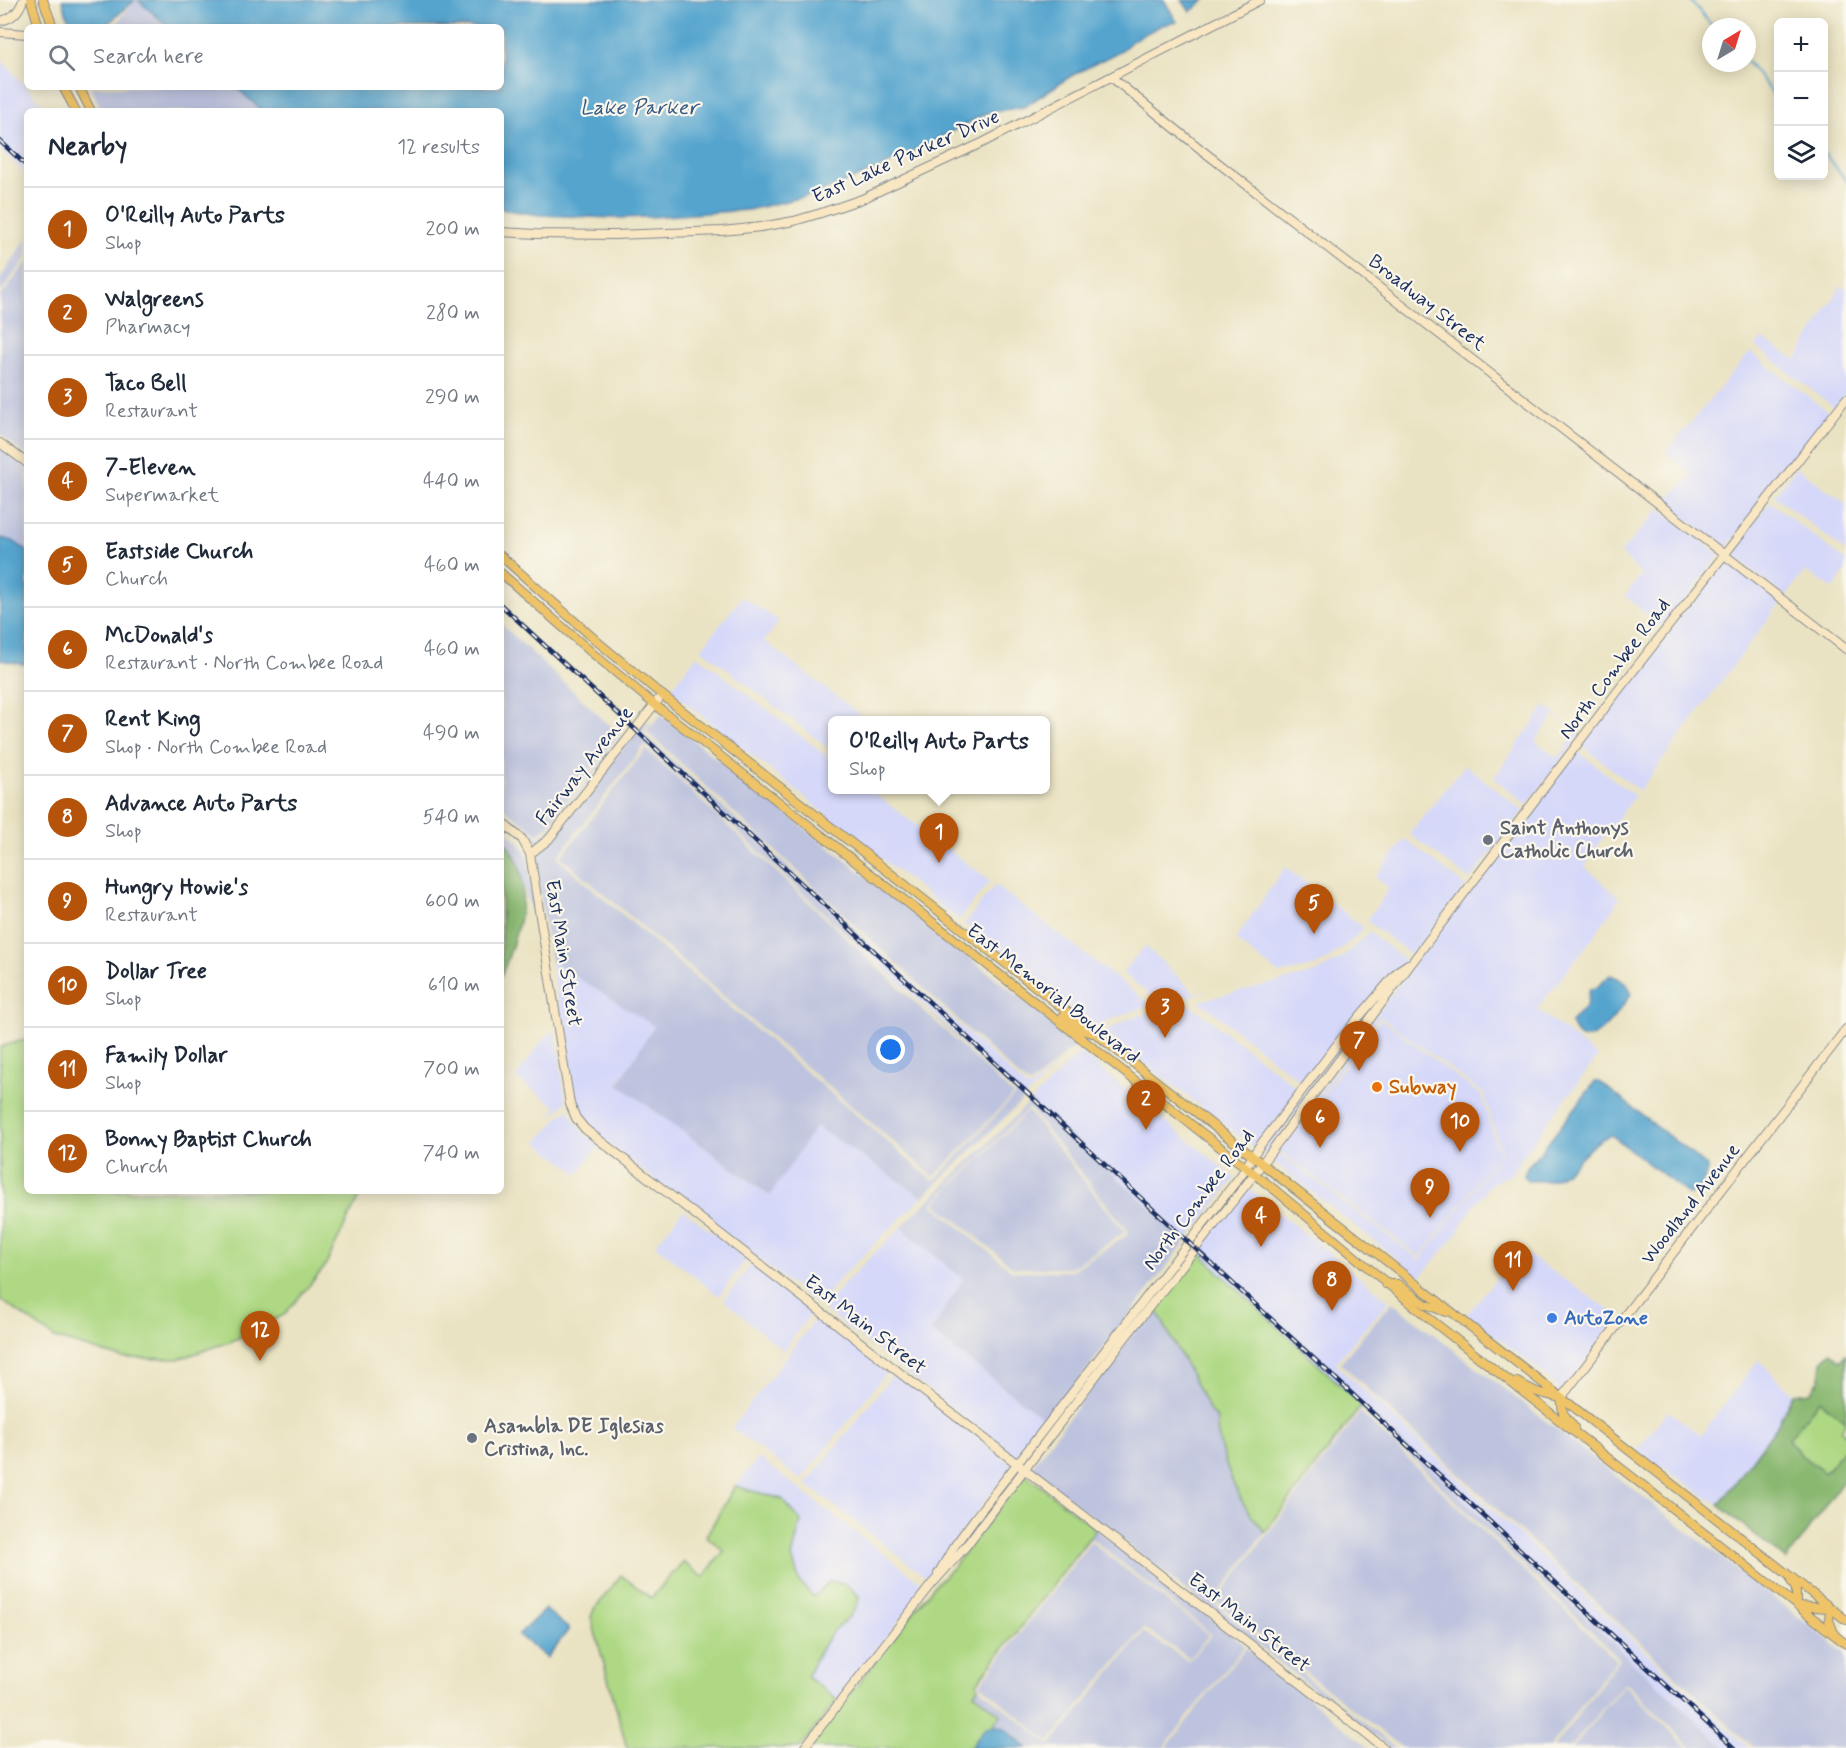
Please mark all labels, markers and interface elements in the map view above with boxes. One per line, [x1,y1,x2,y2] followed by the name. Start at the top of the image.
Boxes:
[1702,18,1756,72] north arrow
[1774,18,1828,180] map controls
[1774,18,1828,72] button: +
[24,24,504,90] search box
[45,41,78,74] icon: search
[93,43,204,71] text: Search here
[1774,72,1828,126] button: −
[580,94,701,122] water label: Lake Parker
[808,104,1004,210] street label: East Lake Parker Drive
[1774,126,1828,180] button: layers
[48,130,127,164] text: Nearby
[397,134,480,161] text: 12 results
[105,202,285,230] text: O'Reilly Auto Parts
[63,216,72,243] text: 1
[425,216,480,243] text: 200 m
[105,230,142,257] text: Shop
[1362,248,1492,358] street label: Broadway Street
[105,286,204,314] text: Walgreens
[63,300,72,327] text: 2
[426,300,480,327] text: 280 m
[105,314,191,341] text: Pharmacy
[105,370,187,398] text: Taco Bell
[63,384,72,411] text: 3
[425,384,480,411] text: 290 m
[105,398,198,425] text: Restaurant
[105,454,195,482] text: 7-Eleven
[62,468,73,495] text: 4
[423,468,480,495] text: 440 m
[105,482,219,509] text: Supermarket
[105,538,253,566] text: Eastside Church
[62,552,74,579] text: 5
[424,552,480,579] text: 460 m
[105,566,168,593] text: Church
[1553,593,1677,745] street label: North Combee Road
[105,622,213,650] text: McDonald's
[62,636,73,663] text: 6
[424,636,480,663] text: 460 m
[105,650,383,677] text: Restaurant · North Combee Road
[530,701,640,831] street label: Fairway Avenue
[105,706,201,734] text: Rent King
[828,716,1050,794] popup
[61,720,74,747] text: 7
[423,720,480,747] text: 490 m
[849,728,1029,756] text: O'Reilly Auto Parts
[105,734,327,761] text: Shop · North Combee Road
[849,756,886,783] text: Shop
[105,790,297,818] text: Advance Auto Parts
[62,804,73,831] text: 8
[423,804,480,831] text: 540 m
[920,814,958,863] pin: 1
[1500,815,1634,865] place label: Saint Anthonys Catholic Church
[105,818,142,845] text: Shop
[1481,833,1495,847] marker: Saint Anthonys Catholic Church
[105,874,248,902] text: Hungry Howie's
[538,878,588,1028] street label: East Main Street
[1294,884,1334,934] pin: 5
[63,888,72,915] text: 9
[425,888,480,915] text: 600 m
[105,902,198,929] text: Restaurant
[961,918,1145,1070] street label: East Memorial Boulevard
[105,958,207,986] text: Dollar Tree
[57,972,78,999] text: 10
[428,972,480,999] text: 610 m
[105,986,142,1013] text: Shop
[1146,988,1184,1038] pin: 3
[1340,1022,1378,1071] pin: 7
[876,1035,905,1064] your location
[105,1042,227,1070] text: Family Dollar
[59,1056,76,1083] text: 11
[423,1056,480,1083] text: 700 m
[105,1070,142,1097] text: Shop
[1389,1074,1456,1101] place label: Subway
[1126,1080,1166,1130] pin: 2
[1370,1080,1384,1094] marker: Subway
[1300,1098,1340,1148] pin: 6
[1440,1102,1480,1152] pin: 10
[1137,1124,1261,1276] street label: North Combee Road
[105,1126,312,1154] text: Bonny Baptist Church
[1635,1138,1747,1270] street label: Woodland Avenue
[58,1140,77,1167] text: 12
[422,1140,480,1167] text: 740 m
[105,1154,168,1181] text: Church
[1410,1168,1450,1218] pin: 9
[1242,1198,1280,1247] pin: 4
[1494,1242,1532,1291] pin: 11
[1312,1262,1352,1311] pin: 8
[798,1269,932,1381] street label: East Main Street
[1564,1305,1648,1332] place label: AutoZone
[1545,1311,1559,1325] marker: AutoZone
[240,1312,280,1361] pin: 12
[484,1413,664,1463] place label: Asambla DE Iglesias Cristina, Inc.
[465,1431,479,1445] marker: Asambla DE Iglesias Cristina, Inc.
[1182,1567,1316,1679] street label: East Main Street

